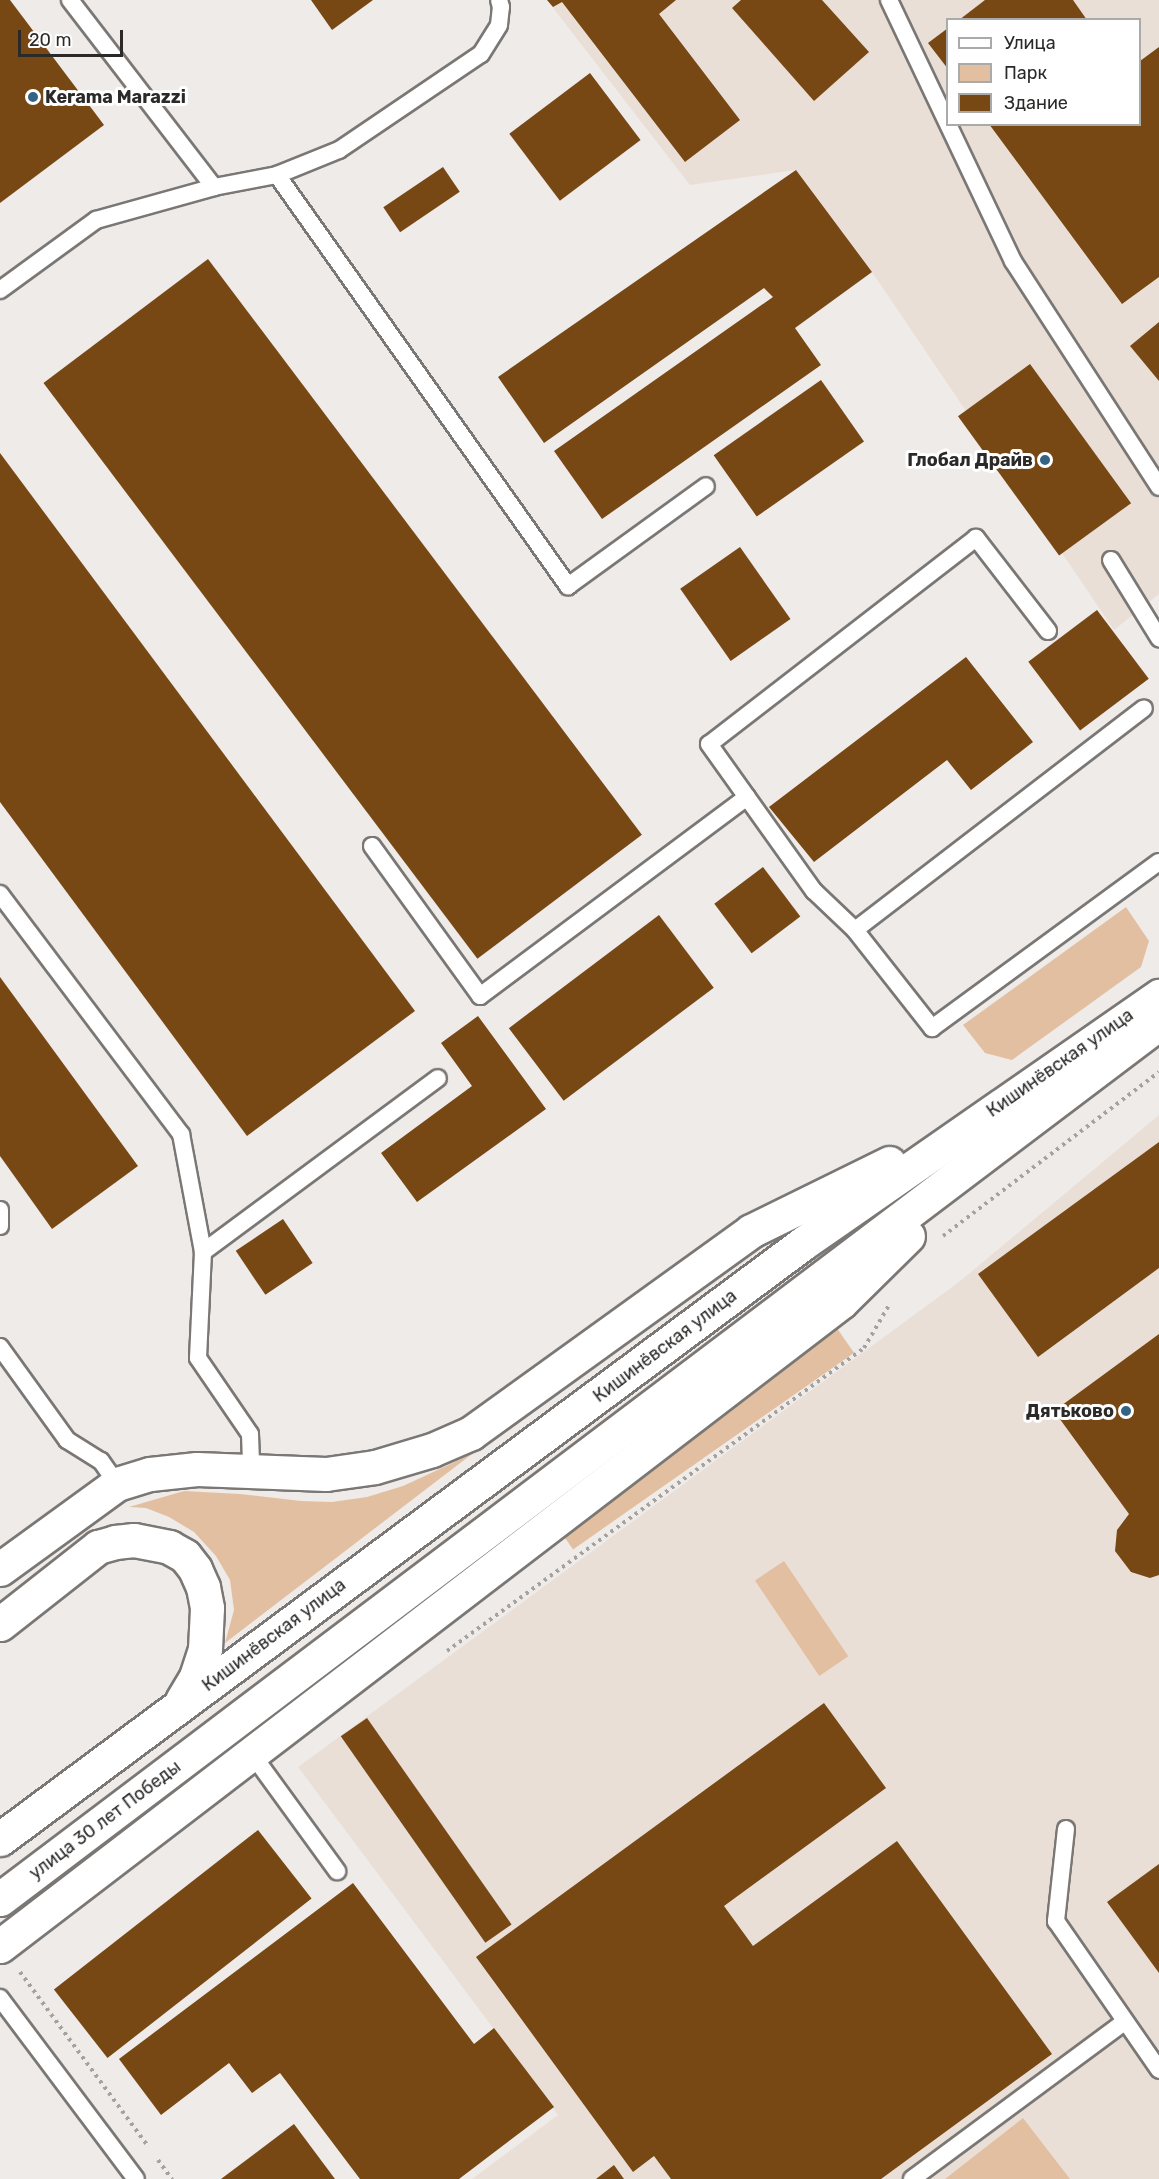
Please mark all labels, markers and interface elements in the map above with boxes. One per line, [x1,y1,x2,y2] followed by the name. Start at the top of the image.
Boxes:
[21,18,126,56] scale bar
[946,18,1141,126] legend
[29,29,71,51] text: 20 m
[1004,32,1056,54] text: Улица
[1004,62,1047,84] text: Парк
[45,86,186,108] place label: Kerama Marazzi
[26,90,40,104] marker: Kerama Marazzi
[1004,92,1068,114] text: Здание
[907,449,1033,471] place label: Глобал Драйв
[1038,453,1052,467] marker: Глобал Драйв
[982,1004,1138,1122] street label: Кишинёвская улица
[589,1285,741,1407] street label: Кишинёвская улица
[1026,1400,1114,1422] place label: Дятьково
[1119,1404,1133,1418] marker: Дятьково
[198,1574,350,1696] street label: Кишинёвская улица
[25,1756,185,1884] street label: улица 30 лет Победы

